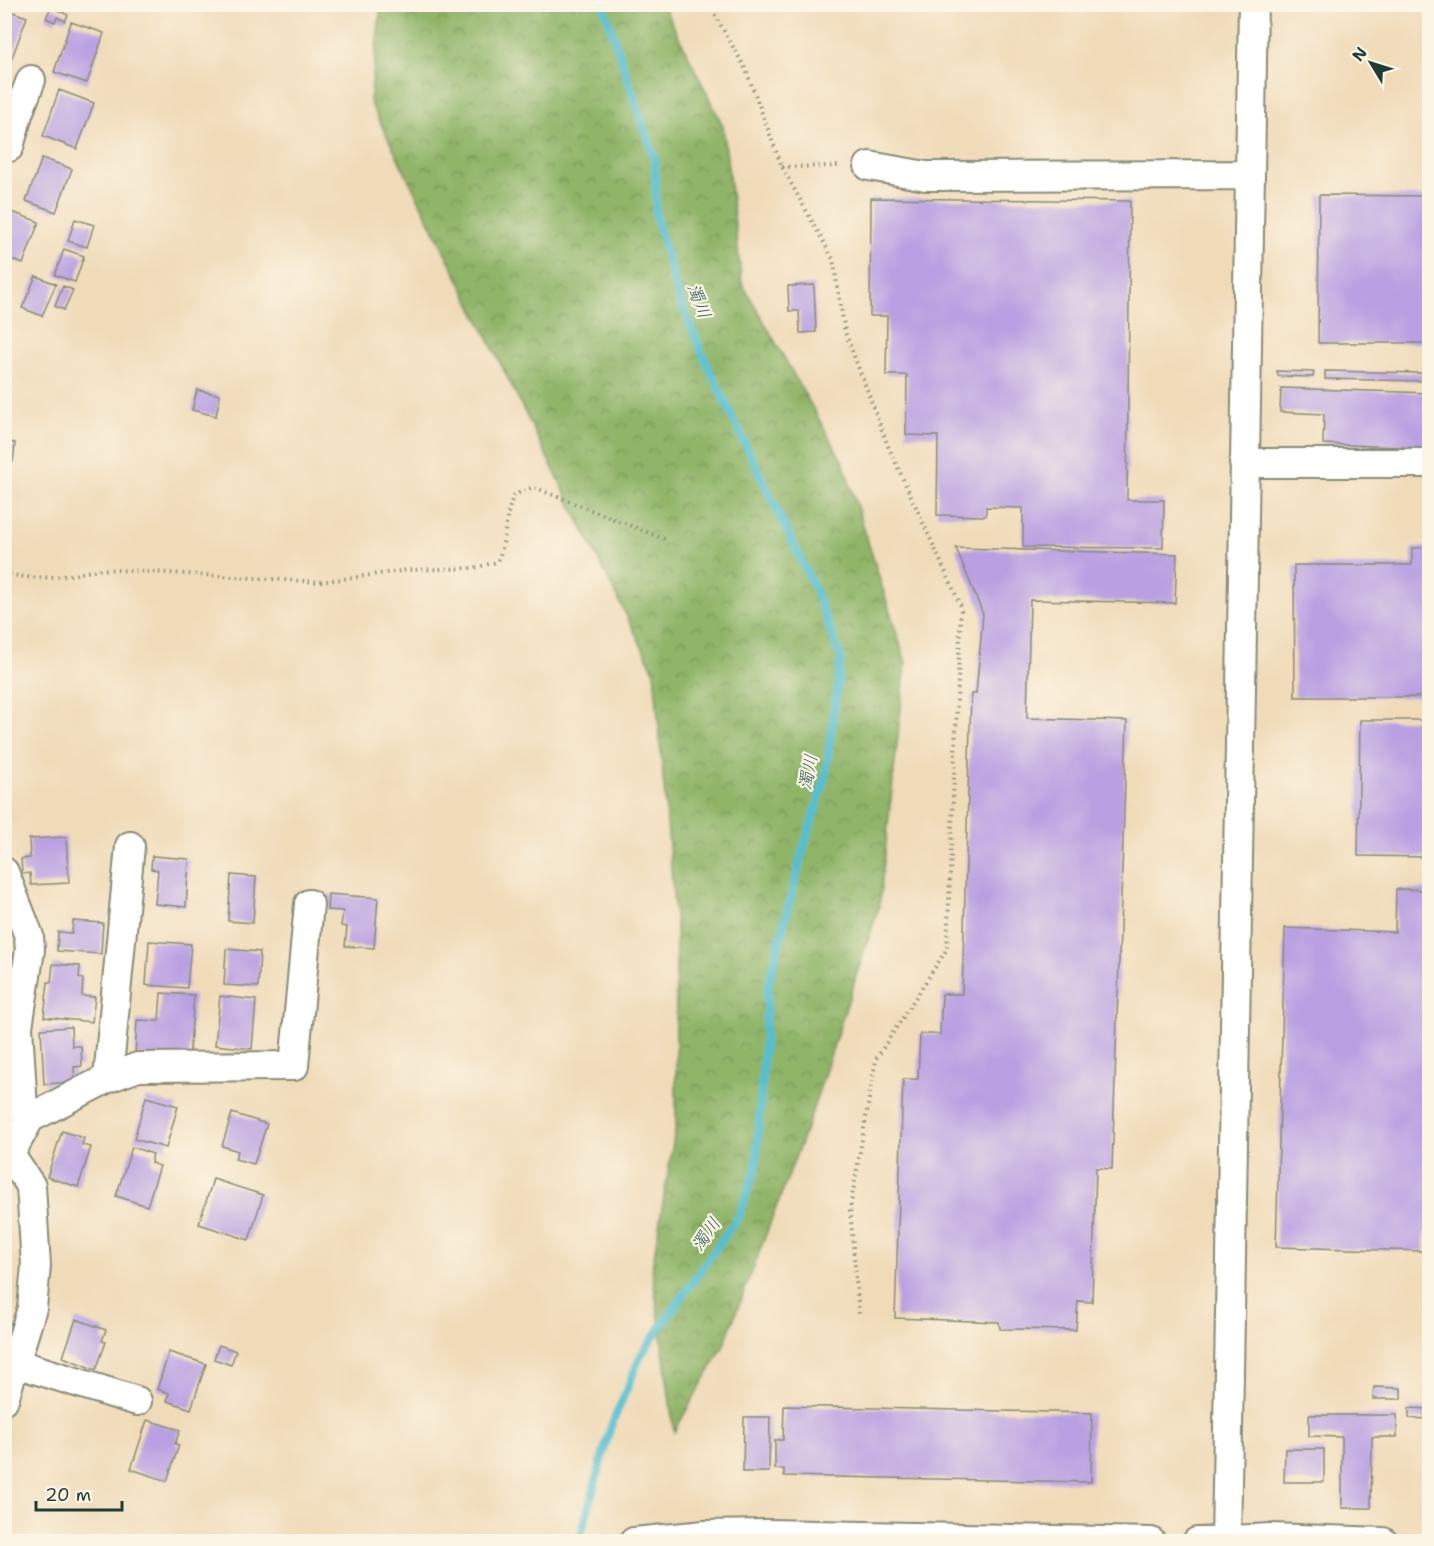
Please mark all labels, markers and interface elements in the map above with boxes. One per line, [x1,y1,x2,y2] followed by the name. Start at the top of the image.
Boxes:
[1341,33,1401,93] north arrow
[1347,43,1372,66] text: N
[681,280,717,322] water label: 濁川
[793,752,823,792] water label: 濁川
[686,1212,726,1256] water label: 濁川
[36,1474,122,1512] scale bar
[45,1483,91,1507] text: 20 m

